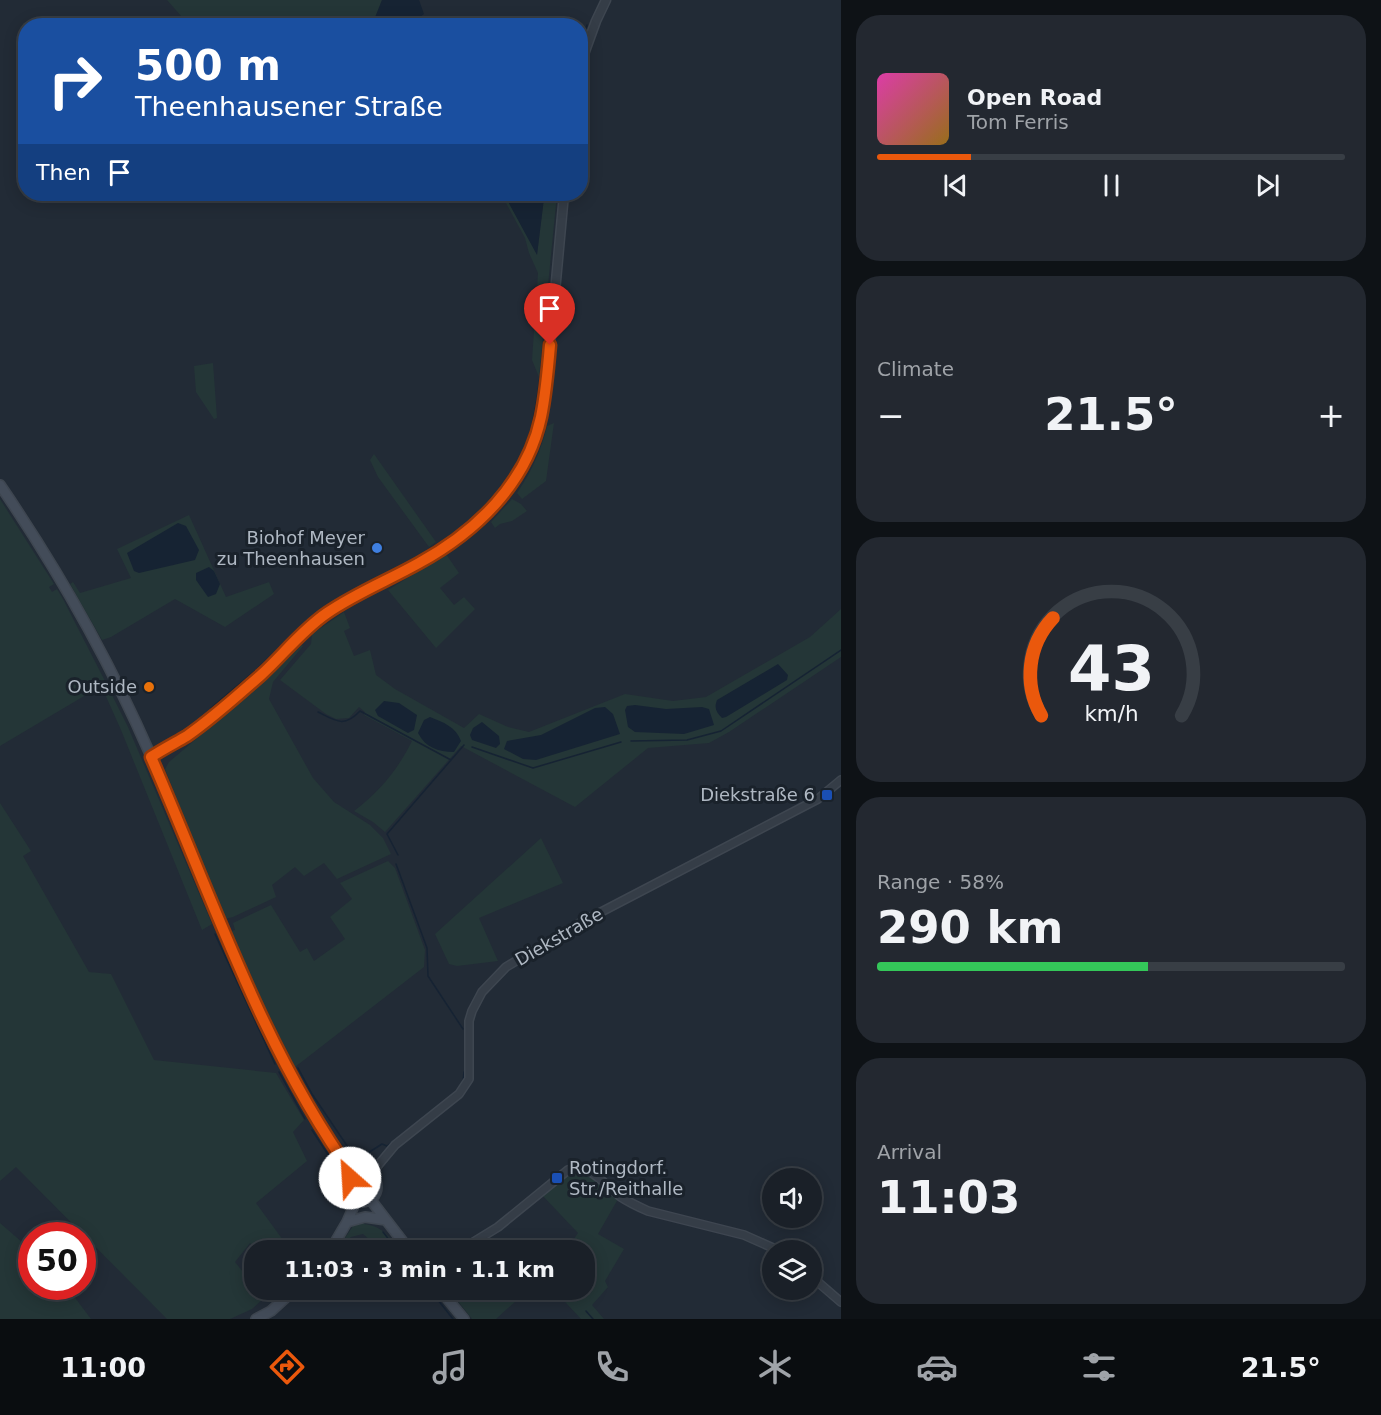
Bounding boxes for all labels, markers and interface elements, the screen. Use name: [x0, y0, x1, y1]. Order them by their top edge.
text: 500 m: [135, 41, 281, 90]
icon: right: [36, 42, 114, 120]
text: Open Road: [967, 85, 1102, 110]
text: Theenhausener Straße: [135, 91, 443, 122]
text: Tom Ferris: [967, 110, 1069, 134]
icon: arrive: [103, 156, 136, 189]
text: Then: [36, 160, 91, 185]
icon: previous: [939, 169, 972, 202]
icon: pause: [1095, 169, 1128, 202]
icon: next: [1251, 169, 1284, 202]
pin: [524, 283, 575, 345]
icon: arrive: [533, 292, 566, 325]
text: Climate: [877, 357, 954, 381]
text: 21.5°: [1044, 388, 1178, 441]
text: −: [877, 396, 905, 435]
text: +: [1317, 396, 1345, 435]
place label: Biohof Meyer zu Theenhausen: [217, 527, 366, 569]
marker: Biohof Meyer zu Theenhausen: [370, 541, 384, 555]
text: 43: [1068, 633, 1154, 706]
place label: Outside: [67, 676, 137, 697]
marker: Outside: [142, 680, 156, 694]
text: km/h: [1084, 702, 1138, 727]
place label: Diekstraße 6: [700, 784, 815, 805]
marker: Diekstraße 6: [820, 788, 834, 802]
text: Range · 58%: [877, 870, 1004, 894]
text: 290 km: [877, 901, 1063, 954]
street label: Diekstraße: [511, 903, 606, 970]
text: Arrival: [877, 1140, 942, 1164]
position arrow: [318, 1146, 382, 1210]
place label: Rotingdorf. Str./Reithalle: [569, 1157, 683, 1199]
map controls: [762, 1168, 822, 1300]
button: sound: [762, 1168, 822, 1228]
marker: Rotingdorf. Str./Reithalle: [550, 1171, 564, 1185]
text: 11:03: [877, 1171, 1020, 1224]
speed limit sign: 50: [18, 1222, 96, 1300]
button: layers: [762, 1240, 822, 1300]
text: 11:03 · 3 min · 1.1 km: [284, 1257, 555, 1282]
icon: directions: [266, 1346, 308, 1388]
icon: music: [429, 1346, 471, 1388]
icon: phone: [591, 1346, 633, 1388]
icon: climate: [754, 1346, 796, 1388]
icon: car: [916, 1346, 958, 1388]
icon: filters: [1078, 1346, 1120, 1388]
text: 11:00: [60, 1352, 146, 1383]
text: 21.5°: [1241, 1352, 1321, 1383]

